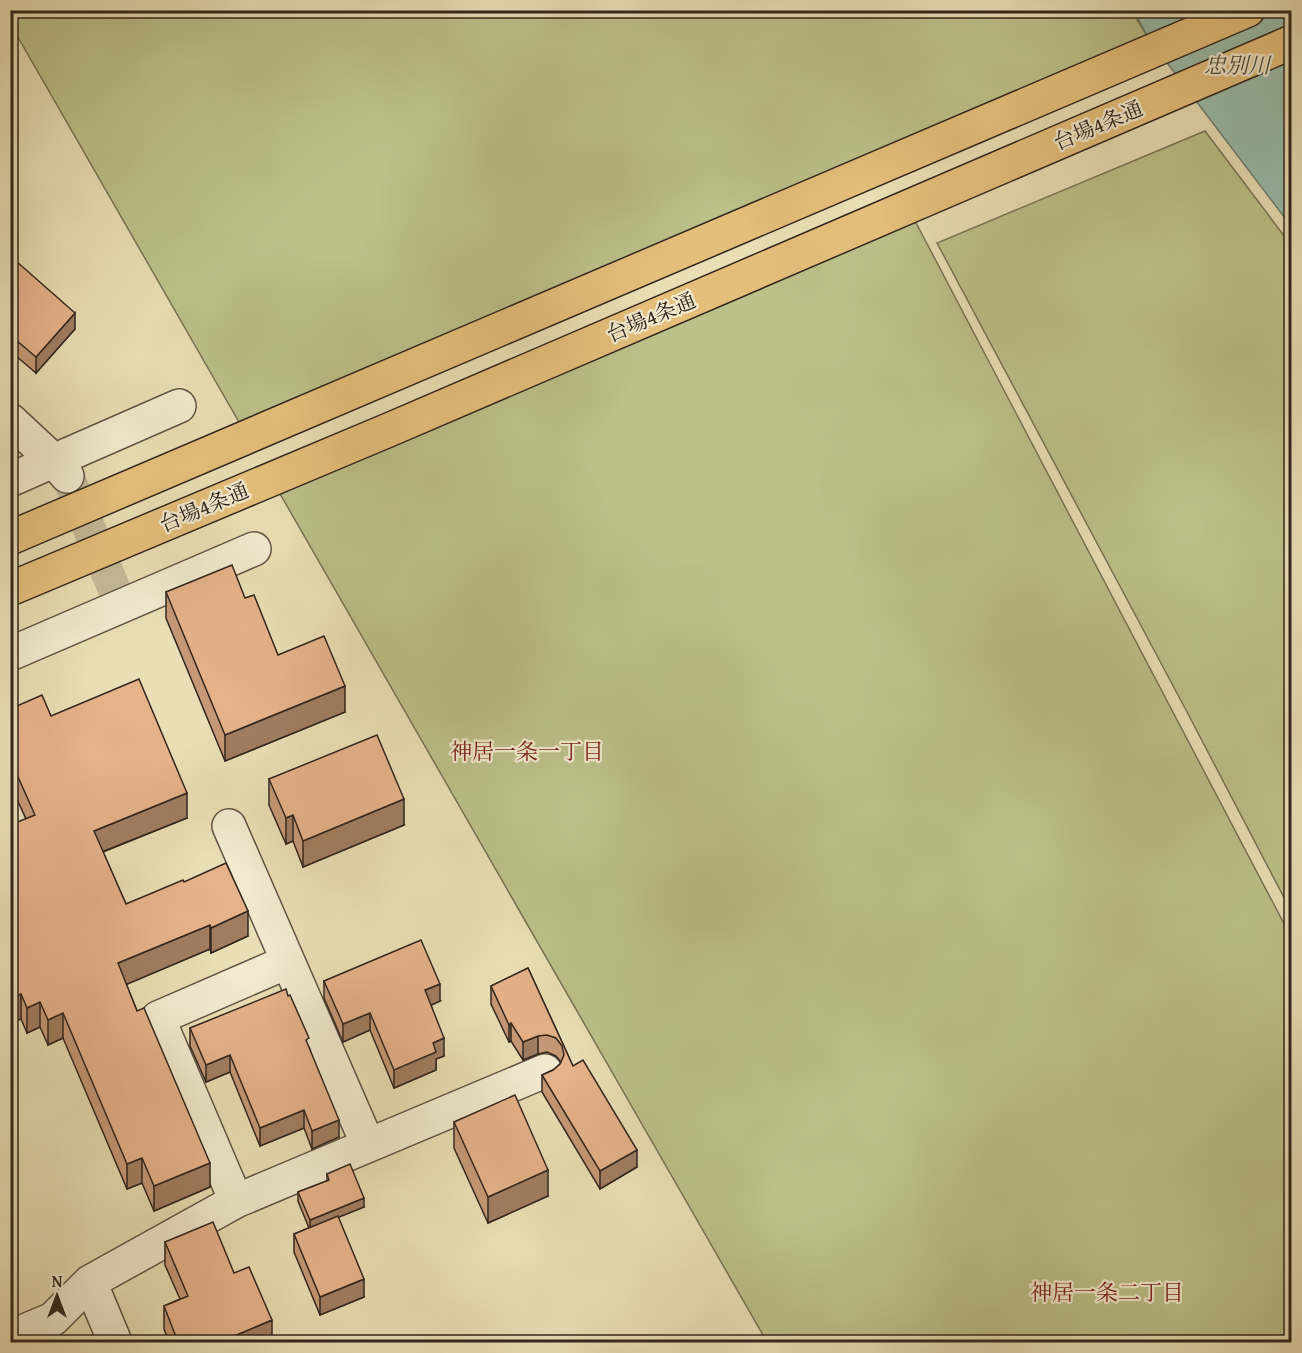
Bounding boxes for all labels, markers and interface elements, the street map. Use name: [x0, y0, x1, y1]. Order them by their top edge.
water label: 忠別川: [1204, 49, 1272, 81]
street label: 台場4条通: [1049, 92, 1147, 158]
street label: 台場4条通: [602, 284, 700, 350]
street label: 台場4条通: [155, 474, 253, 540]
district label: 神居一条一丁目: [450, 735, 604, 767]
north arrow: [27, 1266, 87, 1326]
text: N: [52, 1269, 63, 1293]
district label: 神居一条二丁目: [1030, 1276, 1184, 1308]

